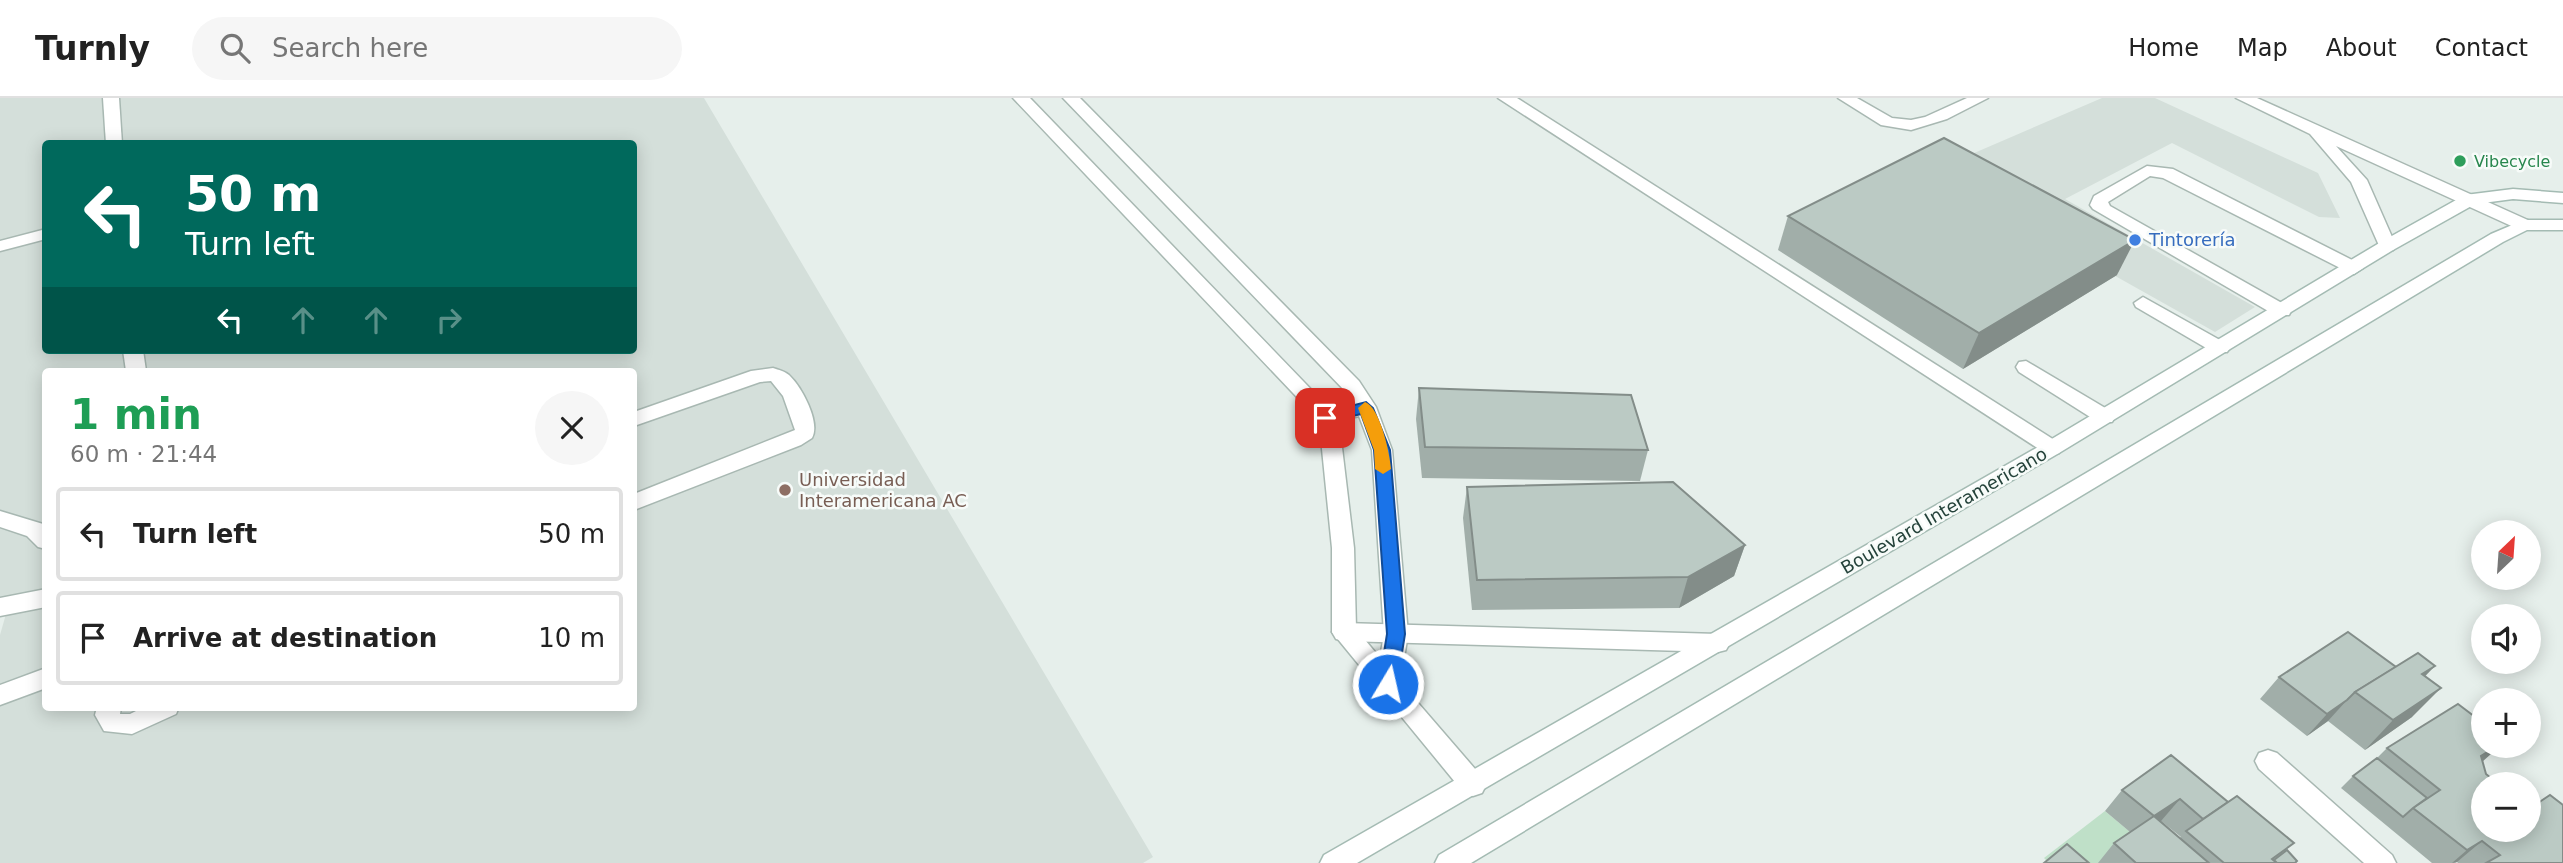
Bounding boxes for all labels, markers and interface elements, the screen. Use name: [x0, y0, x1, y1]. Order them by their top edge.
search box: [192, 17, 682, 80]
text: Turnly: [35, 29, 150, 68]
icon: search: [216, 29, 254, 67]
text: Search here: [272, 33, 428, 63]
text: Home: [2128, 34, 2199, 62]
text: Map: [2237, 34, 2288, 62]
text: About: [2326, 34, 2397, 62]
text: Contact: [2435, 34, 2528, 62]
place label: Vibecycle: [2474, 152, 2550, 171]
marker: Vibecycle: [2452, 153, 2468, 169]
text: 50 m: [185, 166, 321, 223]
icon: left: [70, 168, 161, 259]
text: Turn left: [185, 225, 315, 263]
place label: Tintorería: [2148, 229, 2235, 250]
marker: Tintorería: [2127, 232, 2143, 248]
icon: left: [211, 301, 249, 339]
icon: ahead: [284, 301, 322, 339]
icon: ahead: [357, 301, 395, 339]
icon: right: [430, 301, 468, 339]
pin: [1295, 388, 1355, 448]
text: 1 min: [70, 390, 202, 439]
button: close: [535, 391, 609, 465]
icon: arrive: [1306, 399, 1344, 437]
text: 60 m · 21:44: [70, 441, 217, 467]
street label: Boulevard Interamericano: [1837, 443, 2051, 578]
place label: Universidad Interamericana AC: [799, 469, 967, 511]
marker: Universidad Interamericana AC: [777, 482, 793, 498]
icon: left: [74, 515, 112, 553]
text: Turn left: [133, 519, 257, 549]
text: 50 m: [538, 519, 605, 549]
north arrow: [2471, 520, 2541, 590]
map controls: [2471, 520, 2541, 842]
button: sound: [2471, 604, 2541, 674]
icon: arrive: [74, 619, 112, 657]
text: Arrive at destination: [133, 623, 437, 653]
text: 10 m: [538, 623, 605, 653]
position arrow: [1351, 647, 1425, 721]
button: +: [2471, 688, 2541, 758]
button: −: [2471, 772, 2541, 842]

